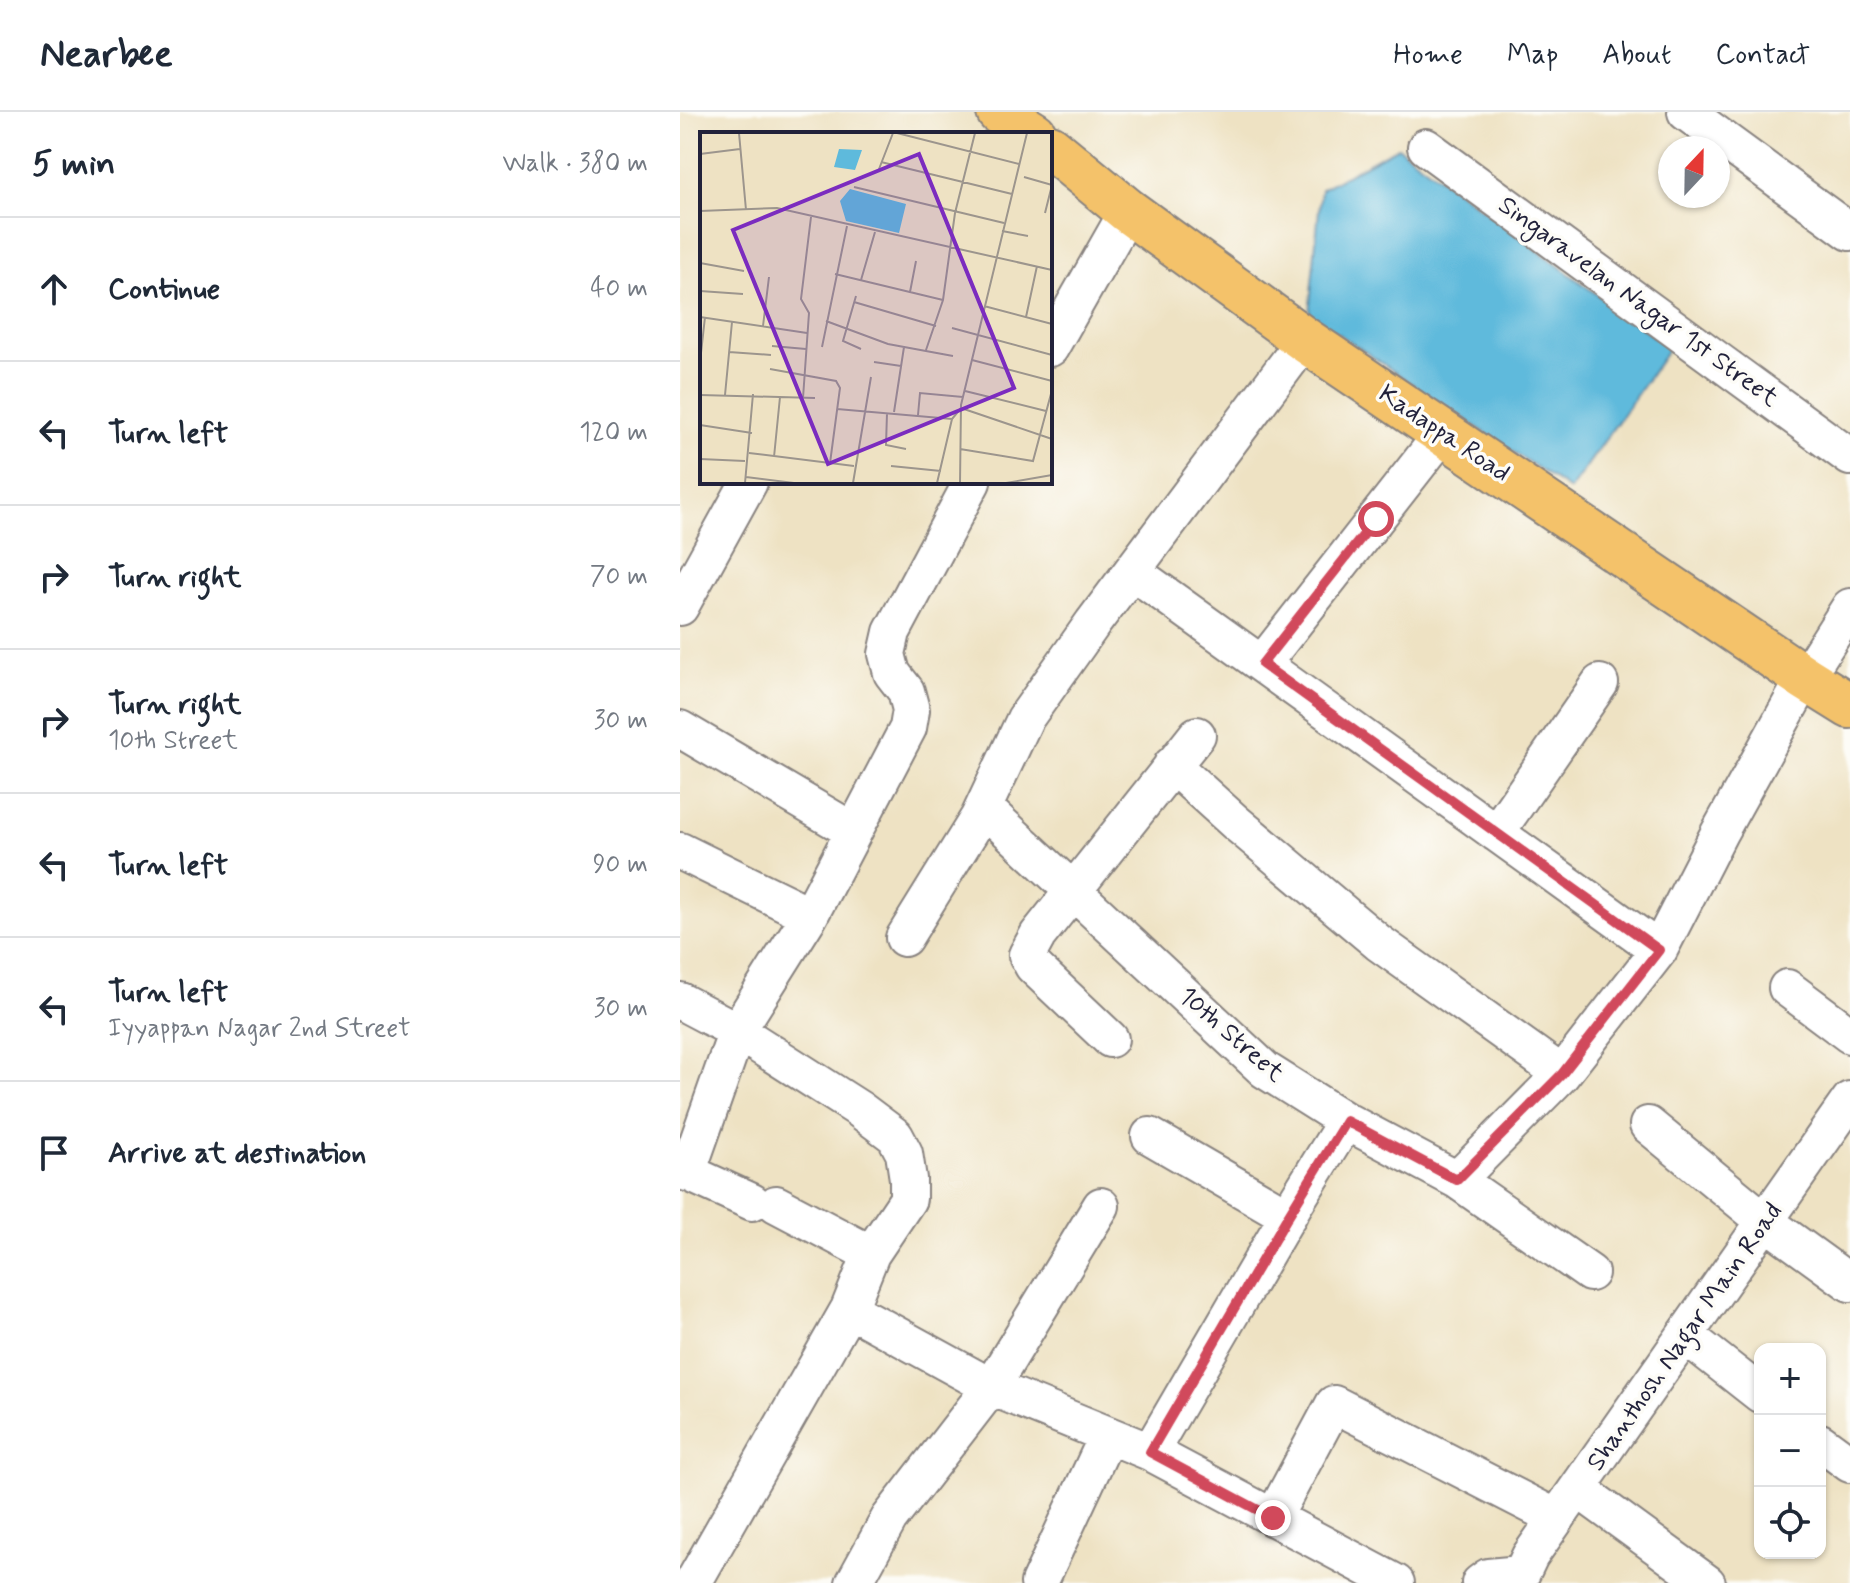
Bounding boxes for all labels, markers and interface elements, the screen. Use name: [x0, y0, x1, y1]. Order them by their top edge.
text: Nearbee: [40, 31, 173, 80]
text: Home: [1393, 37, 1463, 74]
text: Map: [1507, 37, 1558, 74]
text: About: [1602, 37, 1671, 74]
text: Contact: [1715, 37, 1810, 74]
inset map: [700, 132, 1052, 484]
north arrow: [1658, 136, 1730, 208]
text: 5 min: [32, 142, 115, 187]
text: Walk · 380 m: [502, 147, 648, 181]
street label: Singaravelan Nagar 1st Street: [1490, 189, 1785, 417]
icon: ahead: [32, 267, 76, 311]
text: Continue: [108, 270, 220, 309]
text: 40 m: [590, 272, 648, 306]
street label: Kadappa Road: [1372, 377, 1516, 491]
icon: left: [32, 411, 76, 455]
text: Turn left: [108, 414, 228, 453]
text: 120 m: [579, 416, 648, 450]
route start: [1358, 501, 1394, 537]
icon: right: [32, 555, 76, 599]
text: Turn right: [108, 558, 241, 597]
text: 70 m: [590, 560, 648, 594]
text: Turn right: [108, 685, 241, 724]
icon: right: [32, 699, 76, 743]
text: 30 m: [594, 704, 648, 738]
text: 10th Street: [108, 724, 238, 758]
icon: left: [32, 843, 76, 887]
text: Turn left: [108, 846, 228, 885]
text: 90 m: [593, 848, 648, 882]
text: Turn left: [108, 973, 228, 1012]
street label: 10th Street: [1171, 980, 1291, 1090]
icon: left: [32, 987, 76, 1031]
text: 30 m: [594, 992, 648, 1026]
text: Iyyappan Nagar 2nd Street: [108, 1012, 410, 1046]
icon: arrive: [32, 1131, 76, 1175]
text: Arrive at destination: [108, 1134, 366, 1173]
street label: Shanthosh Nagar Main Road: [1579, 1196, 1793, 1480]
map controls: [1754, 1343, 1826, 1559]
button: +: [1754, 1343, 1826, 1415]
button: −: [1754, 1415, 1826, 1487]
button: locate: [1754, 1487, 1826, 1559]
route end: [1255, 1500, 1291, 1536]

